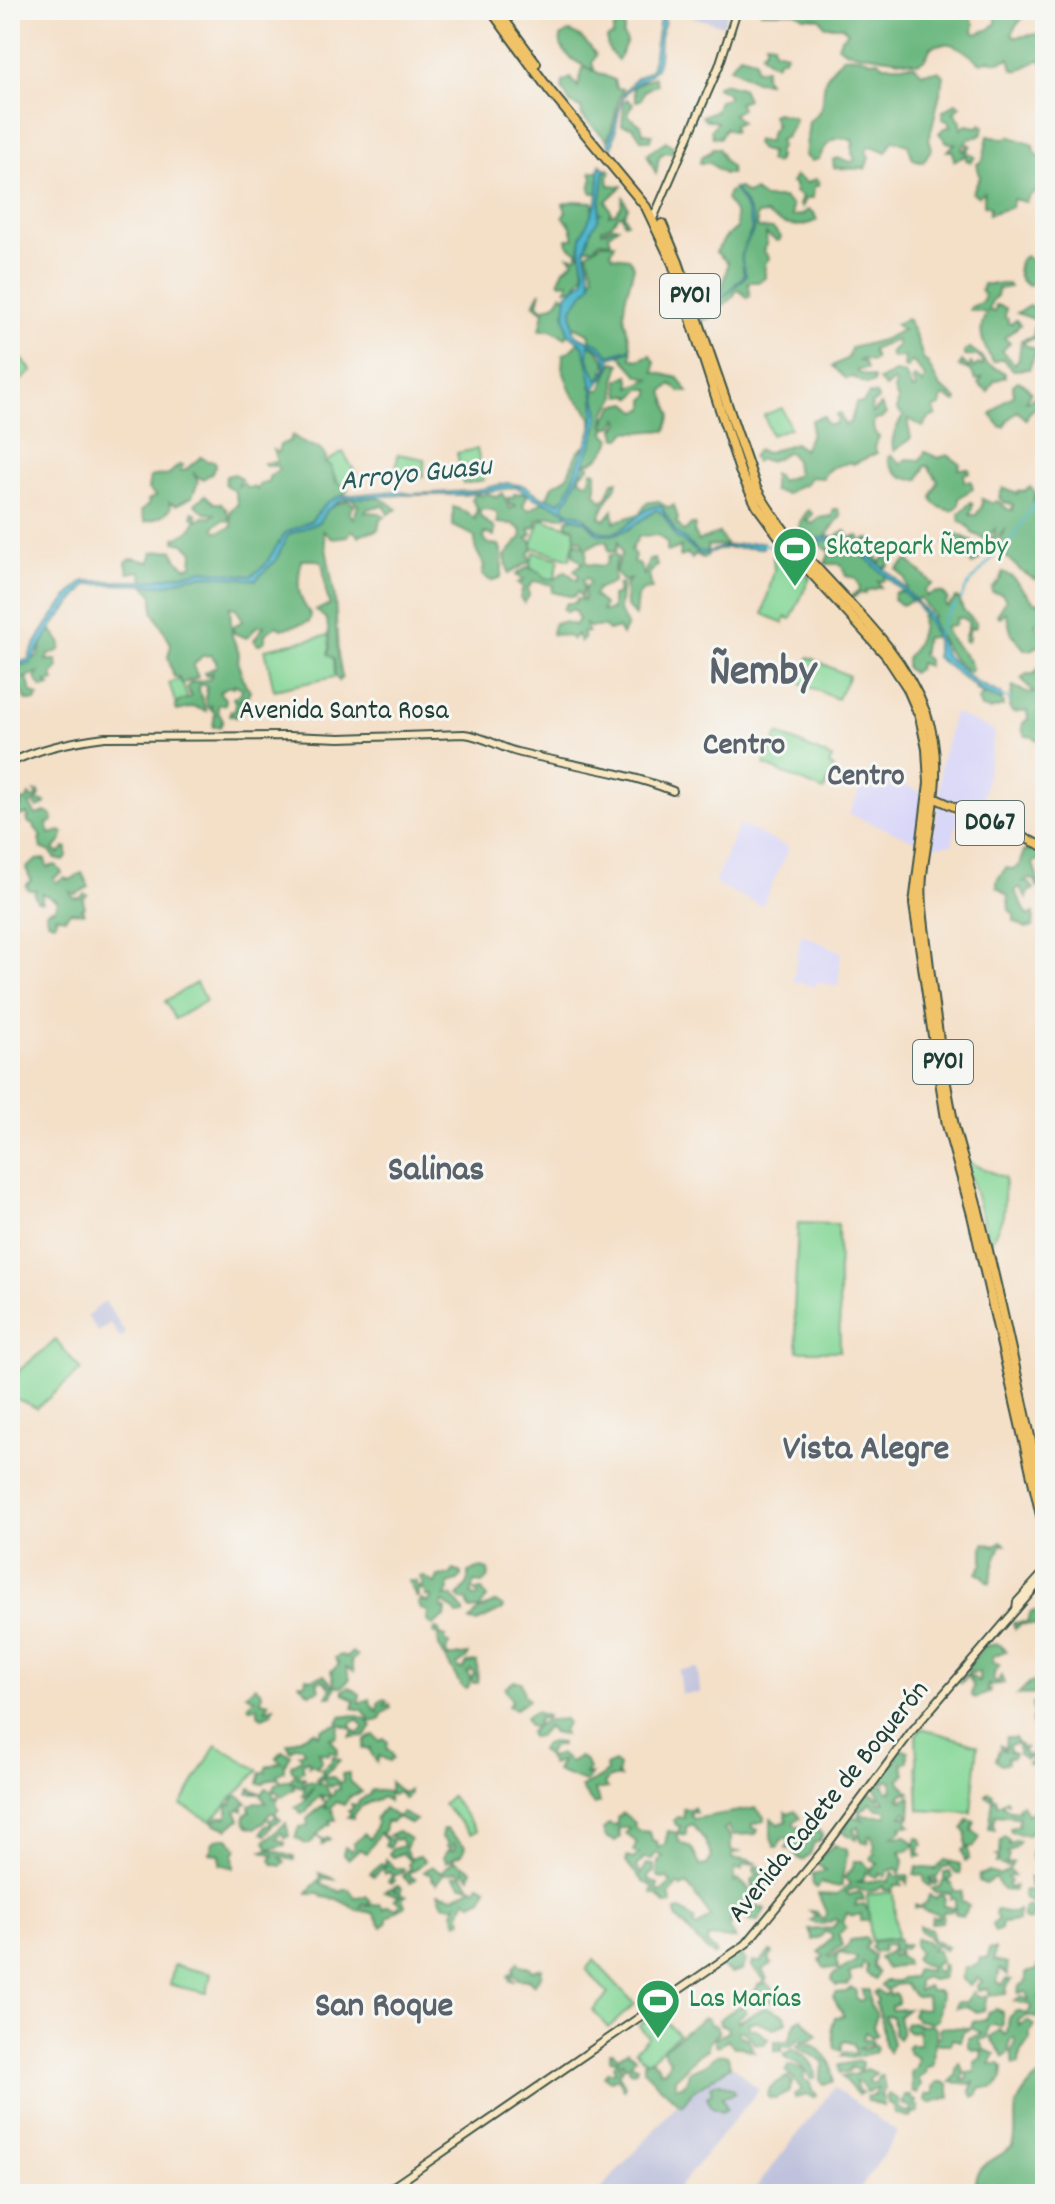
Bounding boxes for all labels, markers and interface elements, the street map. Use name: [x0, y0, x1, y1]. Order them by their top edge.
road number: PY01: [660, 274, 720, 318]
water label: Arroyo Guasu: [338, 446, 496, 505]
sports icon: Skatepark Ñemby: [771, 525, 819, 588]
place label: Skatepark Ñemby: [826, 529, 1009, 569]
district label: Ñemby: [710, 643, 819, 706]
street label: Avenida Santa Rosa: [239, 693, 450, 733]
district label: Centro: [703, 724, 785, 770]
district label: Centro: [827, 757, 905, 800]
road number: D067: [956, 801, 1024, 845]
road number: PY01: [913, 1040, 973, 1084]
district label: Salinas: [388, 1146, 484, 1198]
district label: Vista Alegre: [783, 1425, 949, 1477]
street label: Avenida Cadete de Boquerón: [720, 1673, 940, 1933]
sports icon: Las Marías: [634, 1977, 682, 2040]
place label: Las Marías: [689, 1981, 802, 2021]
district label: San Roque: [315, 1982, 453, 2034]

